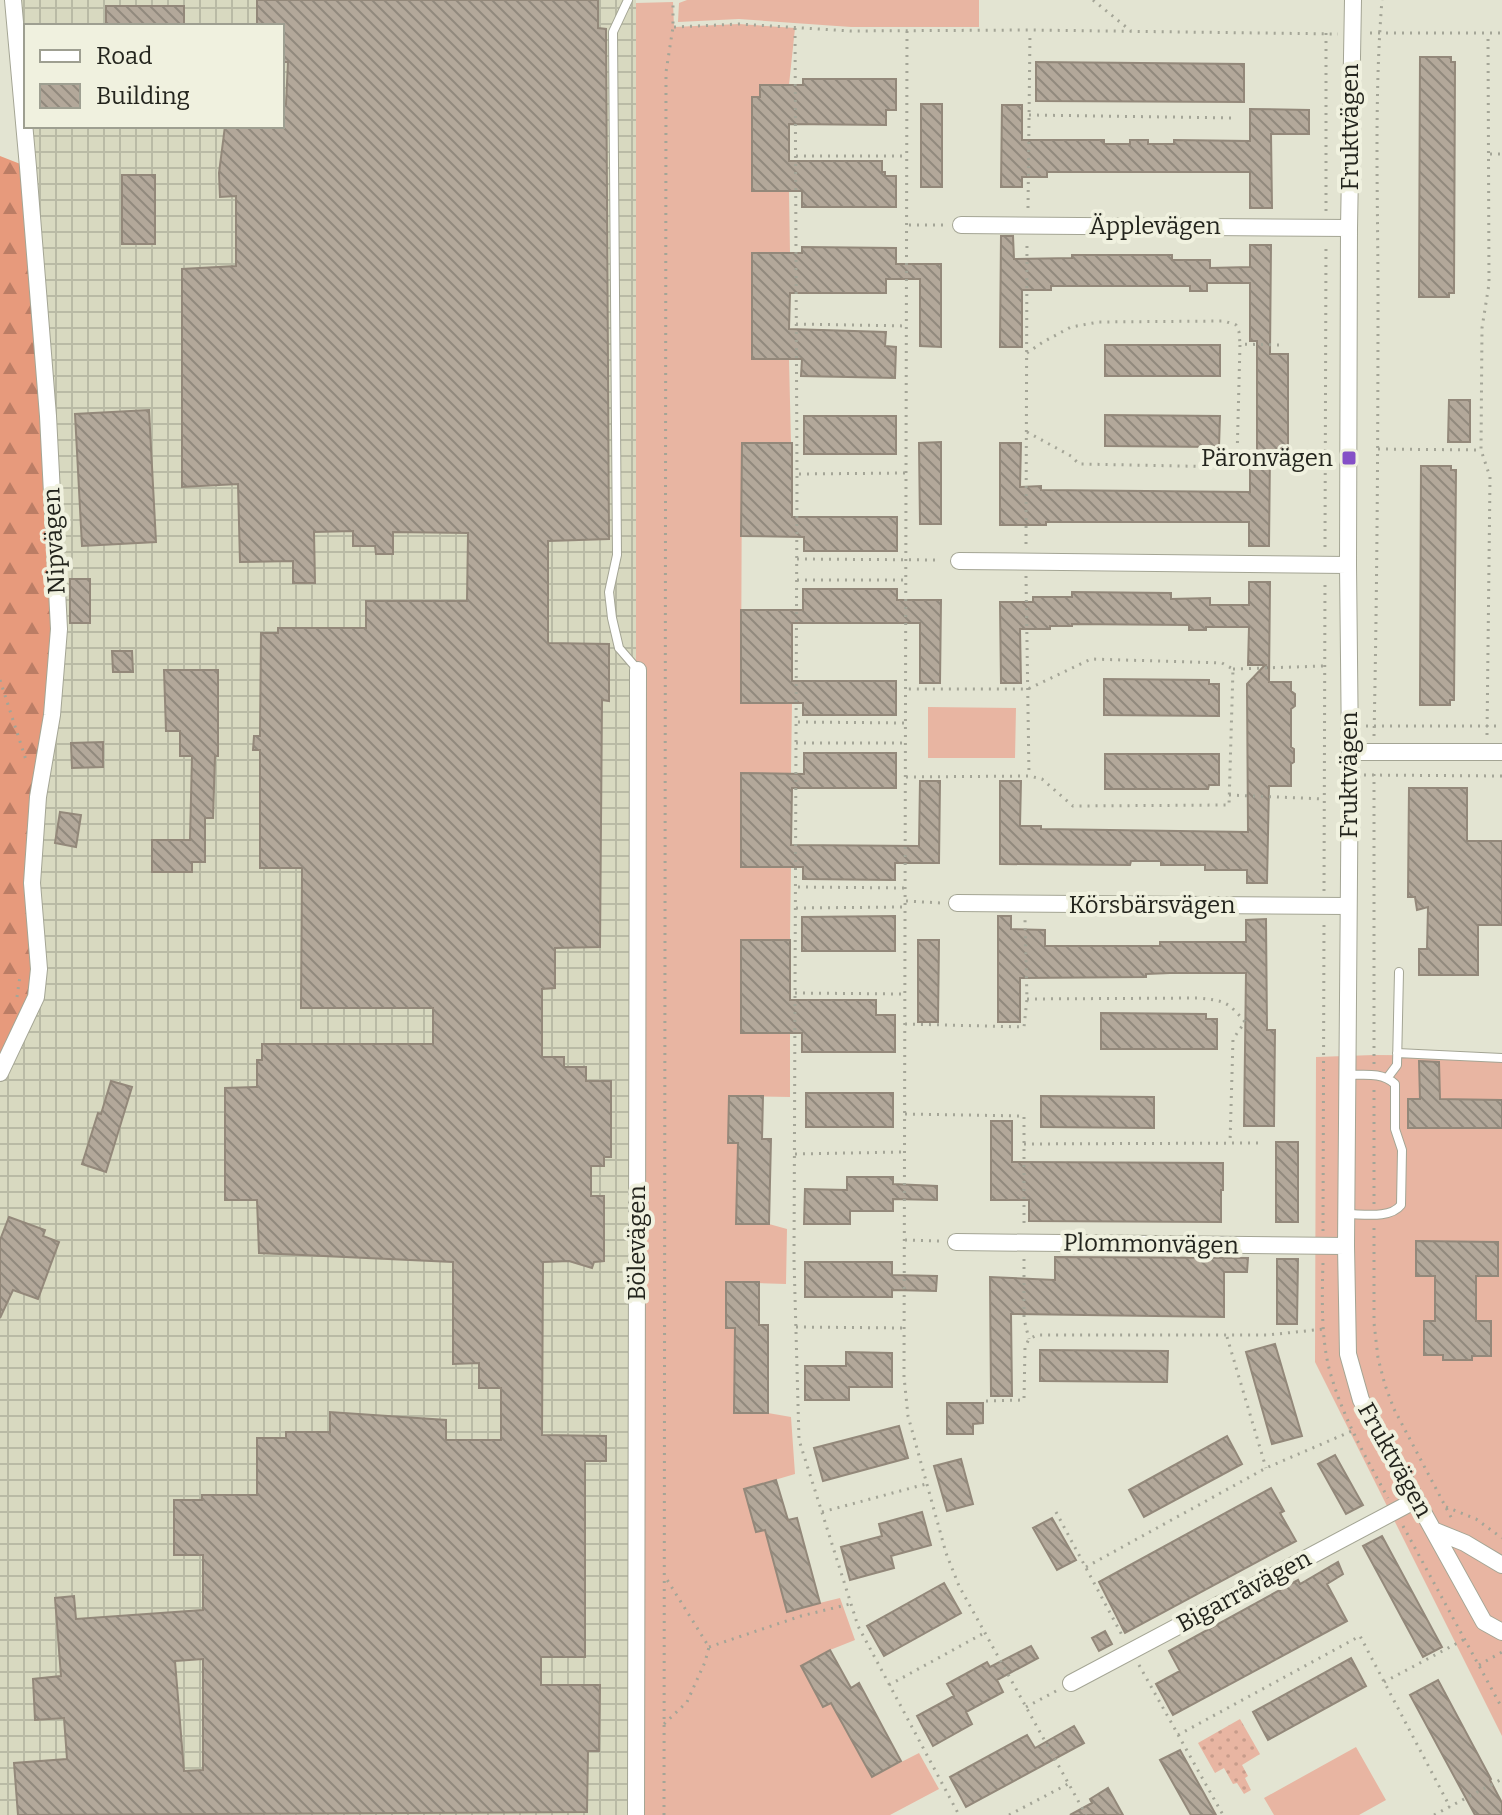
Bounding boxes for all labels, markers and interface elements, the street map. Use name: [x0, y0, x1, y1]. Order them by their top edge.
legend: [24, 24, 284, 128]
text: Road: [96, 42, 152, 70]
street label: Fruktvägen: [1336, 64, 1364, 190]
text: Building: [96, 82, 190, 110]
street label: Äpplevägen: [1089, 212, 1221, 240]
place label: Päronvägen: [1201, 444, 1333, 472]
marker: Päronvägen: [1340, 449, 1358, 467]
street label: Nipvägen: [37, 487, 71, 595]
street label: Fruktvägen: [1335, 712, 1363, 838]
street label: Körsbärsvägen: [1069, 891, 1235, 919]
street label: Bölevägen: [623, 1185, 651, 1301]
street label: Plommonvägen: [1063, 1228, 1239, 1260]
street label: Fruktvägen: [1352, 1398, 1438, 1522]
street label: Bigarråvägen: [1172, 1544, 1316, 1638]

